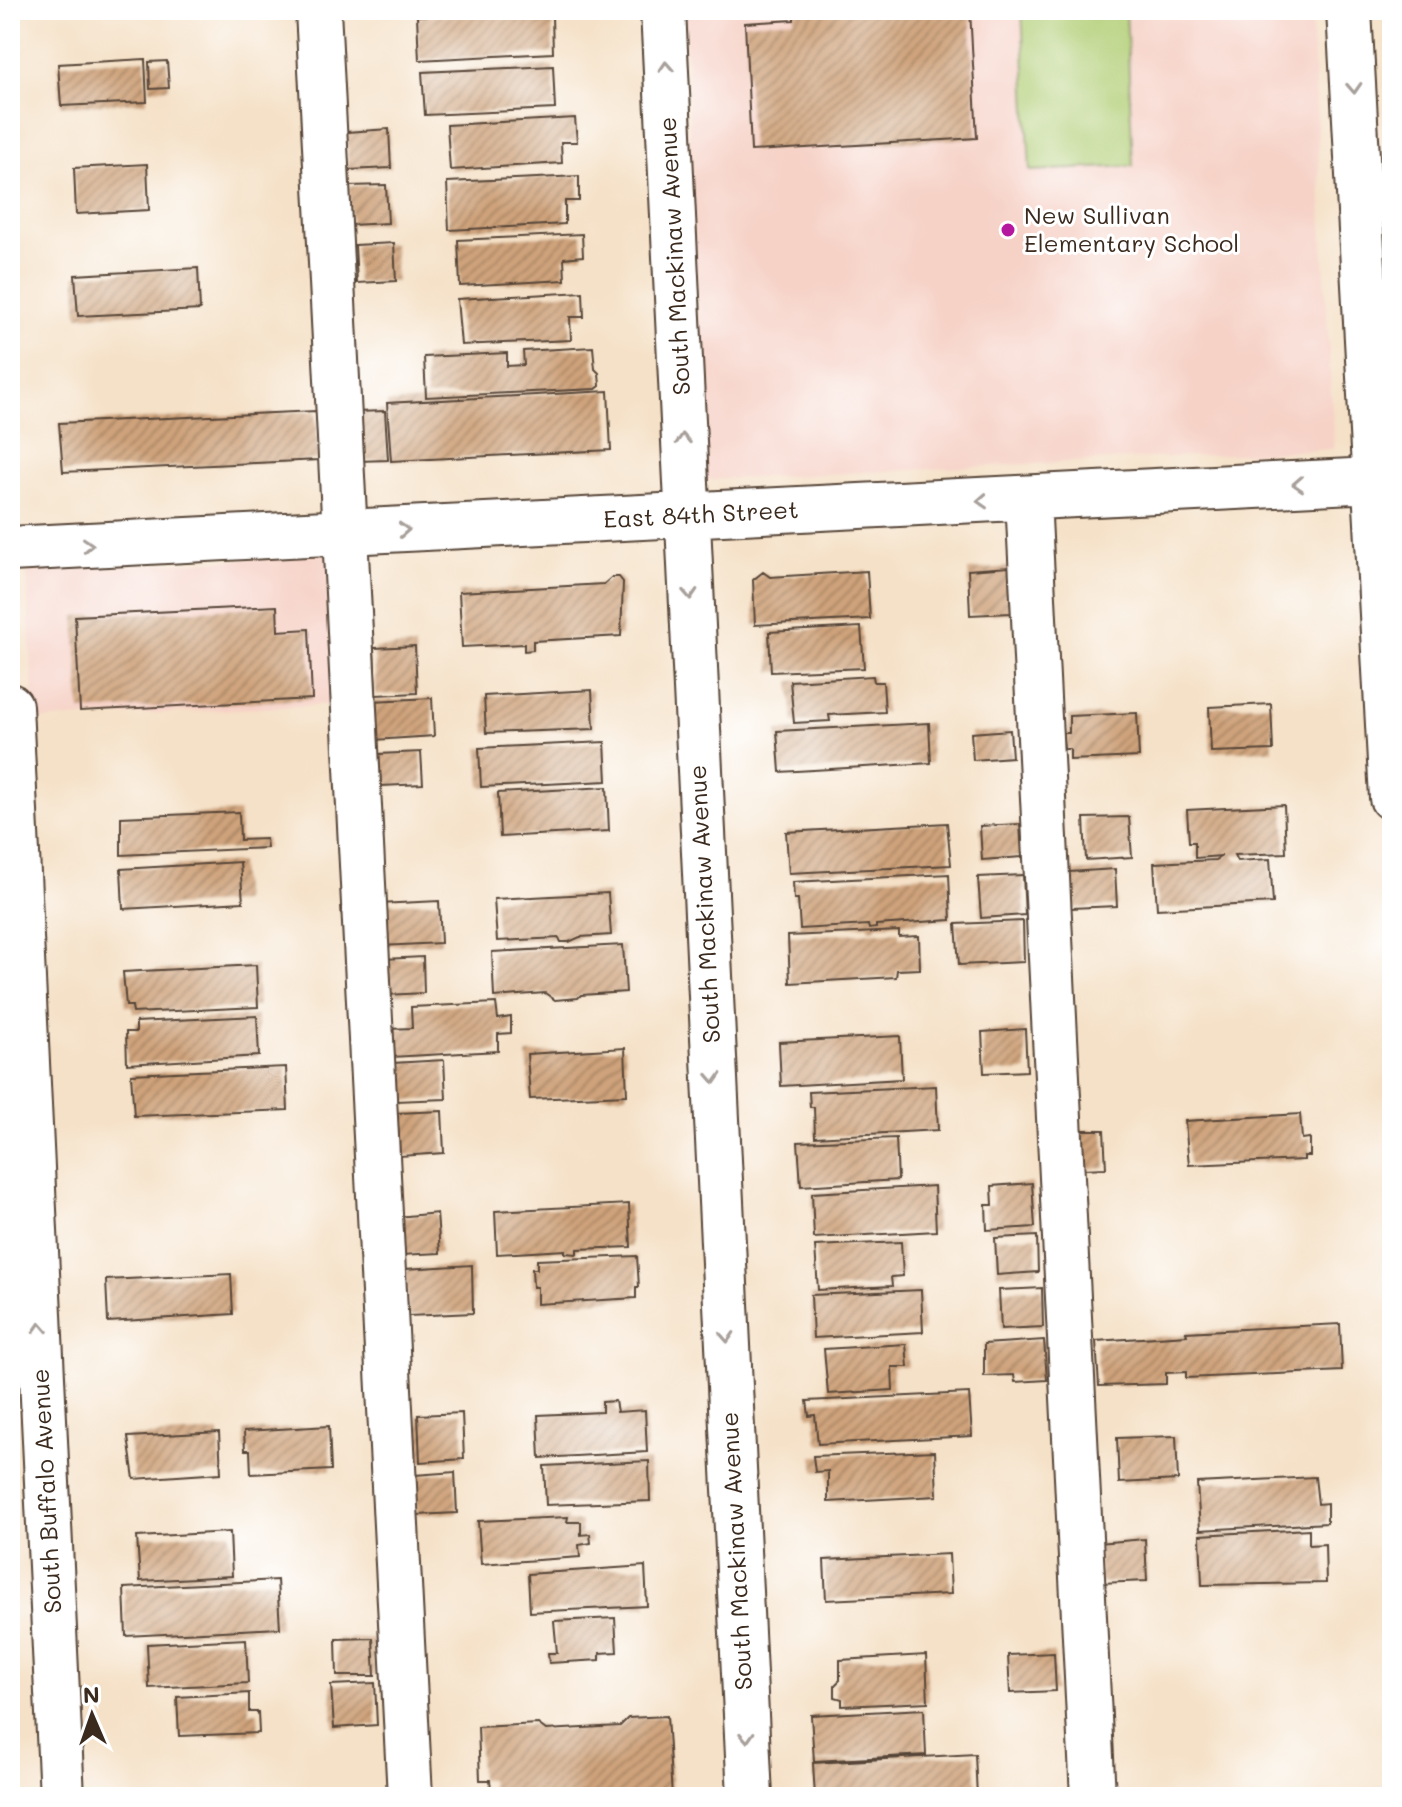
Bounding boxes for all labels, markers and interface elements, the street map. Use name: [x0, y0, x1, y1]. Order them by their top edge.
one-way arrow: [658, 60, 675, 73]
one-way arrow: [1345, 82, 1362, 95]
street label: South Mackinaw Avenue: [651, 116, 696, 396]
place label: New Sullivan Elementary School: [1024, 199, 1239, 258]
marker: New Sullivan Elementary School: [999, 221, 1017, 239]
one-way arrow: [674, 432, 691, 444]
one-way arrow: [1291, 475, 1304, 492]
one-way arrow: [975, 492, 988, 509]
street label: East 84th Street: [603, 493, 799, 534]
one-way arrow: [398, 522, 411, 539]
one-way arrow: [82, 537, 95, 554]
one-way arrow: [681, 588, 698, 601]
street label: South Mackinaw Avenue: [681, 764, 726, 1044]
one-way arrow: [705, 1072, 722, 1085]
one-way arrow: [31, 1321, 48, 1334]
one-way arrow: [718, 1331, 735, 1344]
street label: South Buffalo Avenue: [24, 1368, 67, 1614]
street label: South Mackinaw Avenue: [713, 1411, 758, 1691]
north arrow: [52, 1675, 132, 1755]
text: N: [82, 1680, 100, 1709]
one-way arrow: [738, 1731, 755, 1744]

